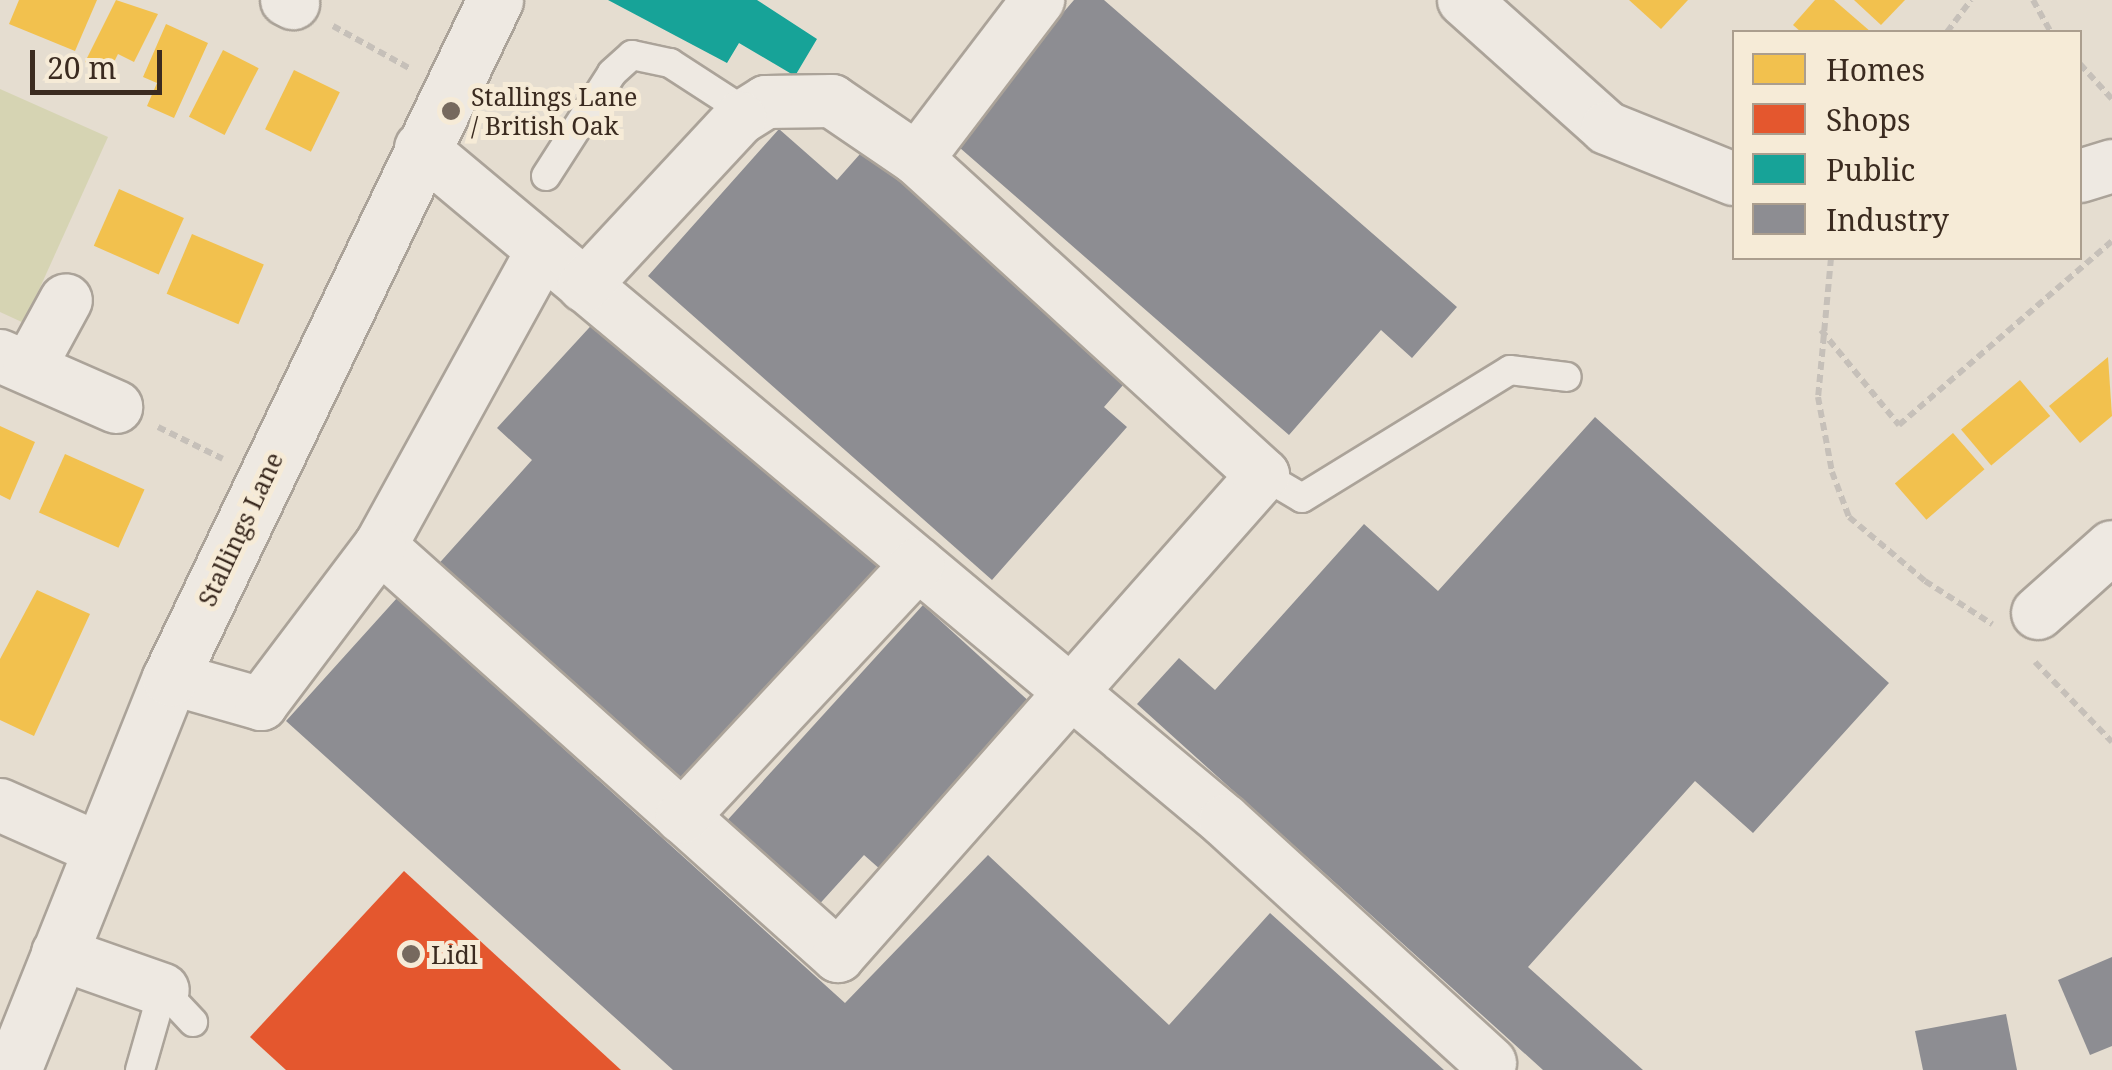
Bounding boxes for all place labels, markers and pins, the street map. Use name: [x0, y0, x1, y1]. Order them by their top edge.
place label: Stallings Lane / British Oak: [471, 82, 637, 141]
marker: Stallings Lane / British Oak: [440, 100, 462, 122]
place label: Lidl: [431, 939, 478, 969]
marker: Lidl: [400, 943, 422, 965]

